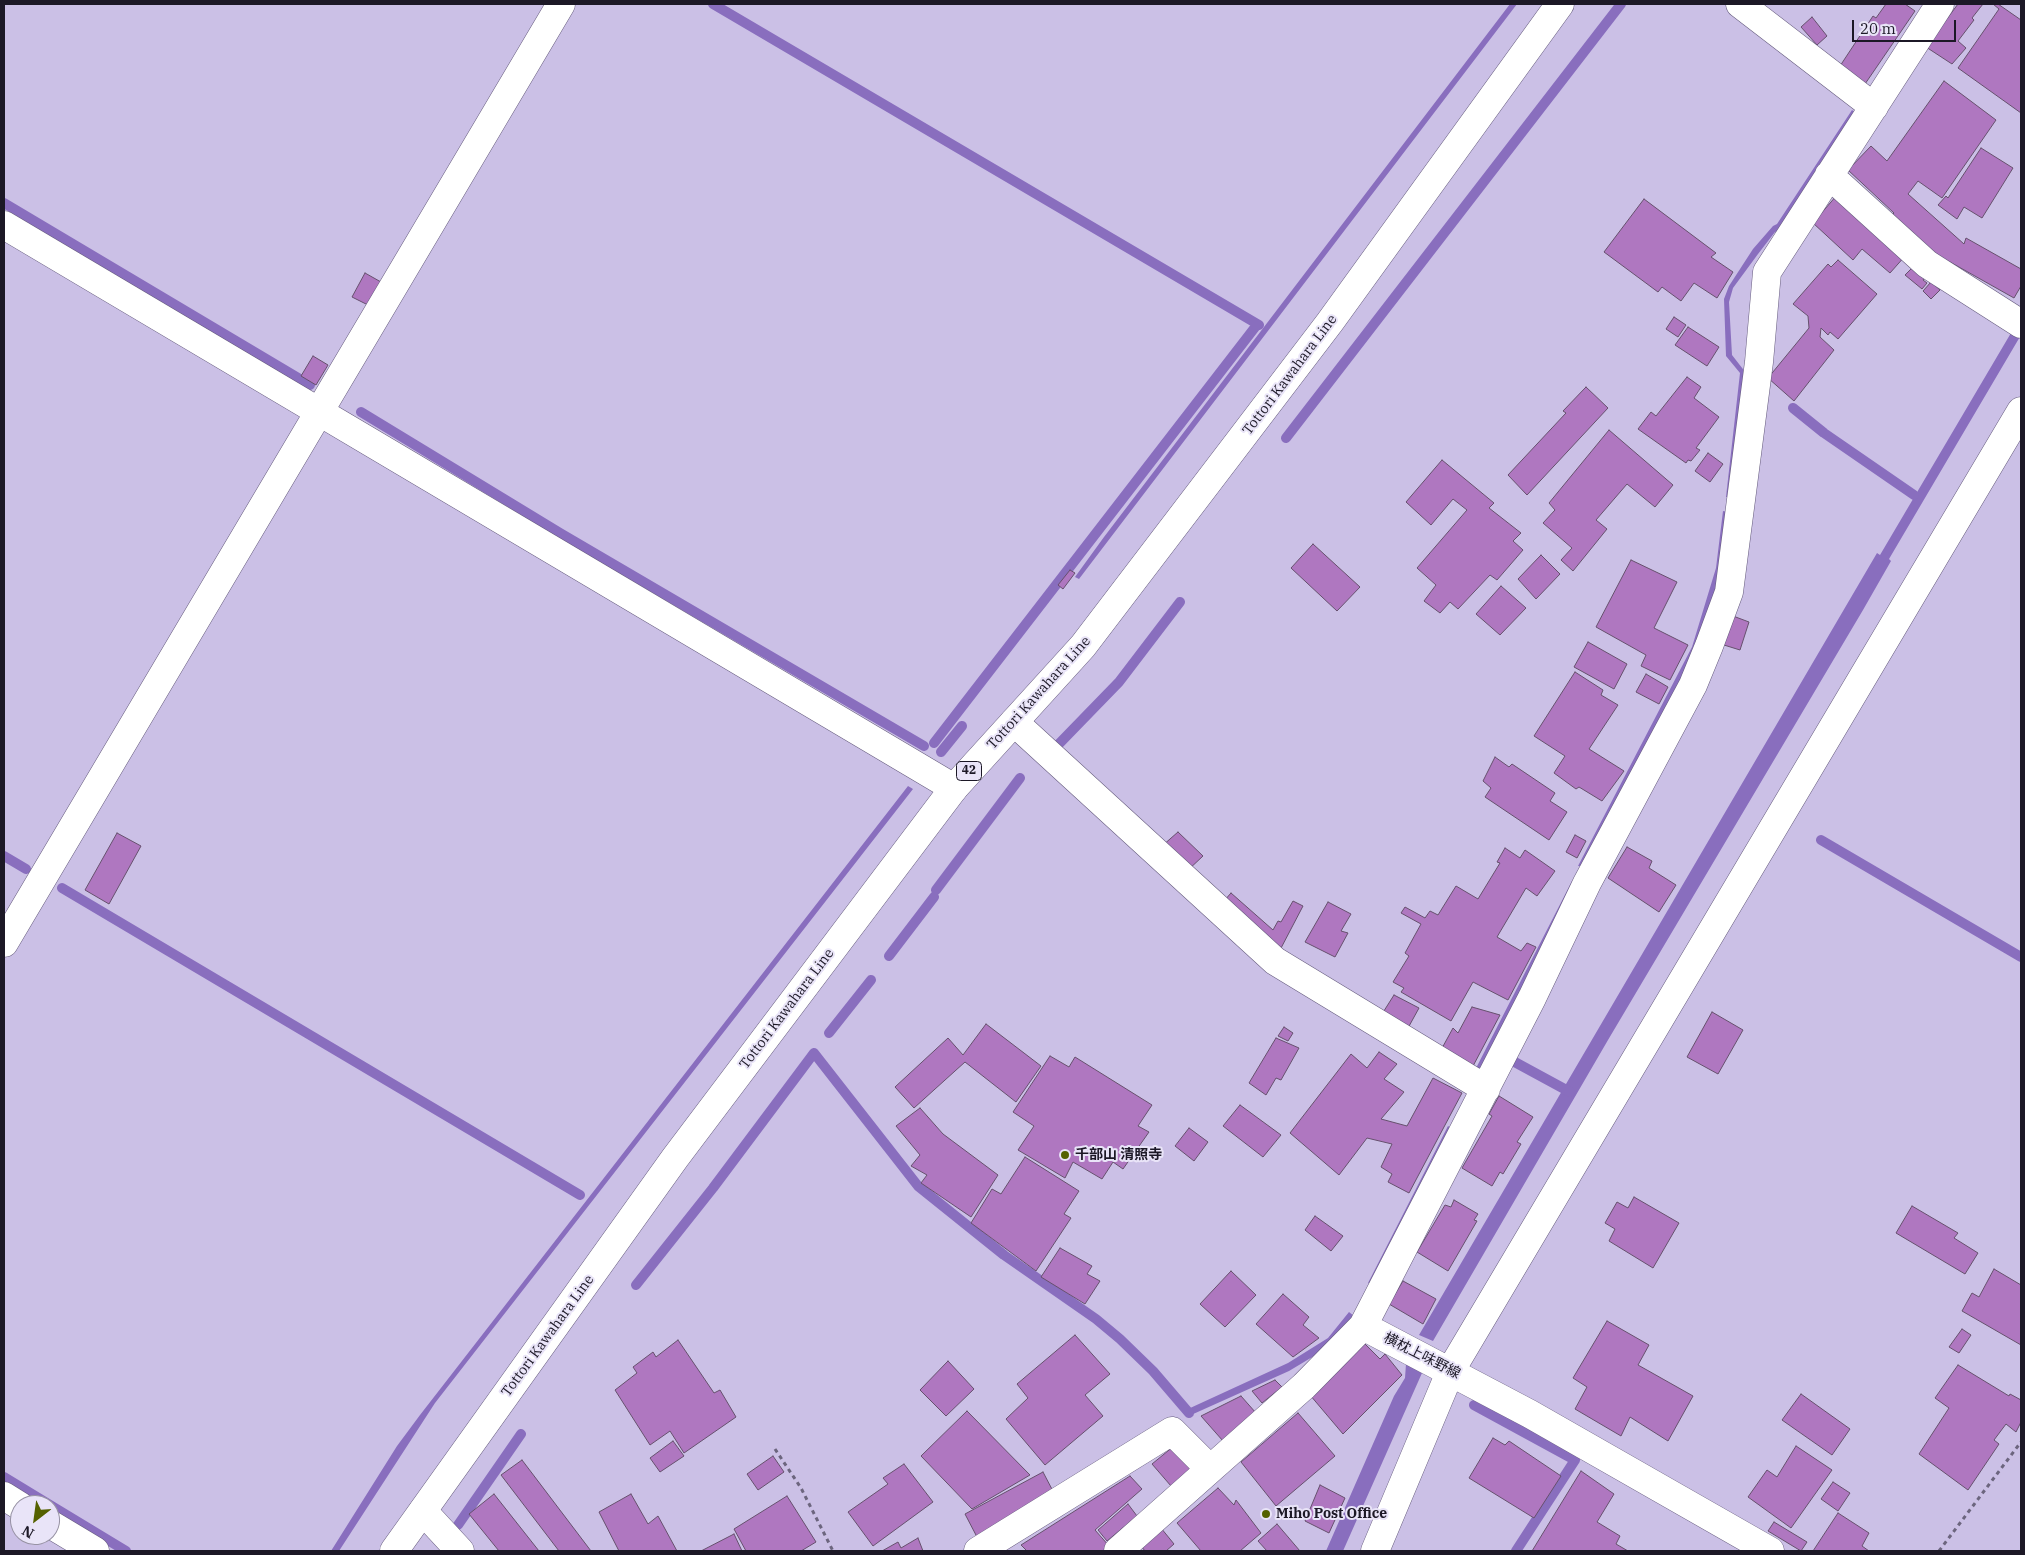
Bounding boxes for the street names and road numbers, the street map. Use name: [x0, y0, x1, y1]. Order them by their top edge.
street label: Tottori Kawahara Line: [1239, 312, 1341, 438]
street label: Tottori Kawahara Line: [984, 633, 1094, 753]
road number: 42: [956, 761, 982, 780]
street label: Tottori Kawahara Line: [736, 946, 838, 1072]
street label: Tottori Kawahara Line: [498, 1272, 598, 1400]
street label: 横枕上味野線: [1381, 1329, 1463, 1383]

